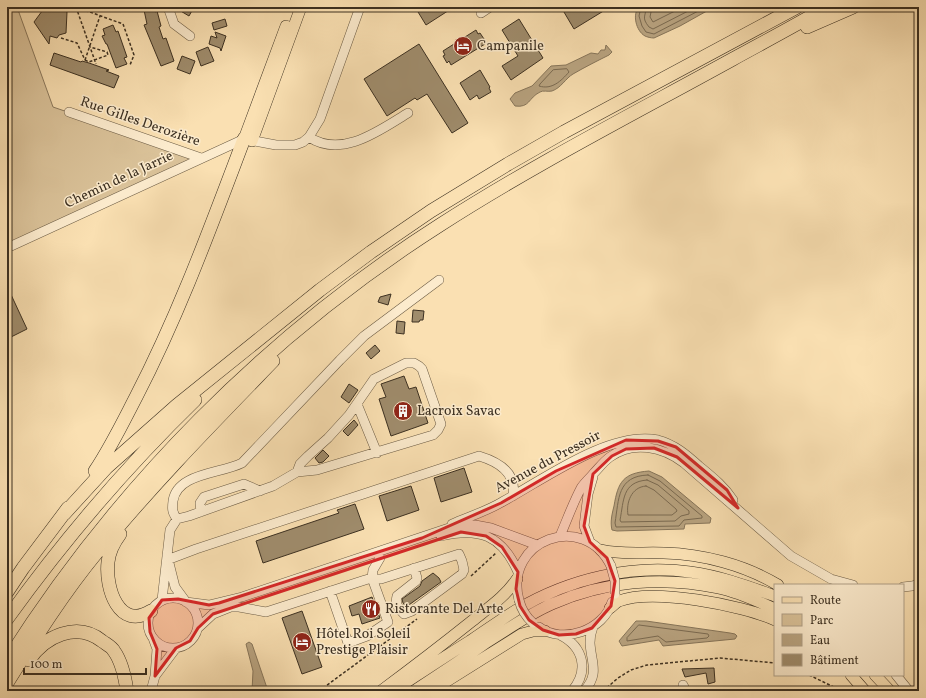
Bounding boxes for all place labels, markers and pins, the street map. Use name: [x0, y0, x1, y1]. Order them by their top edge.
hotel icon: Campanile: [452, 35, 474, 57]
place label: Campanile: [477, 37, 544, 56]
building icon: Lacroix Savac: [392, 400, 414, 422]
place label: Lacroix Savac: [417, 402, 501, 421]
restaurant icon: Ristorante Del Arte: [360, 598, 382, 620]
place label: Ristorante Del Arte: [385, 600, 504, 619]
place label: Hôtel Roi Soleil Prestige Plaisir: [316, 625, 410, 660]
hotel icon: Hôtel Roi Soleil Prestige Plaisir: [291, 631, 313, 653]

